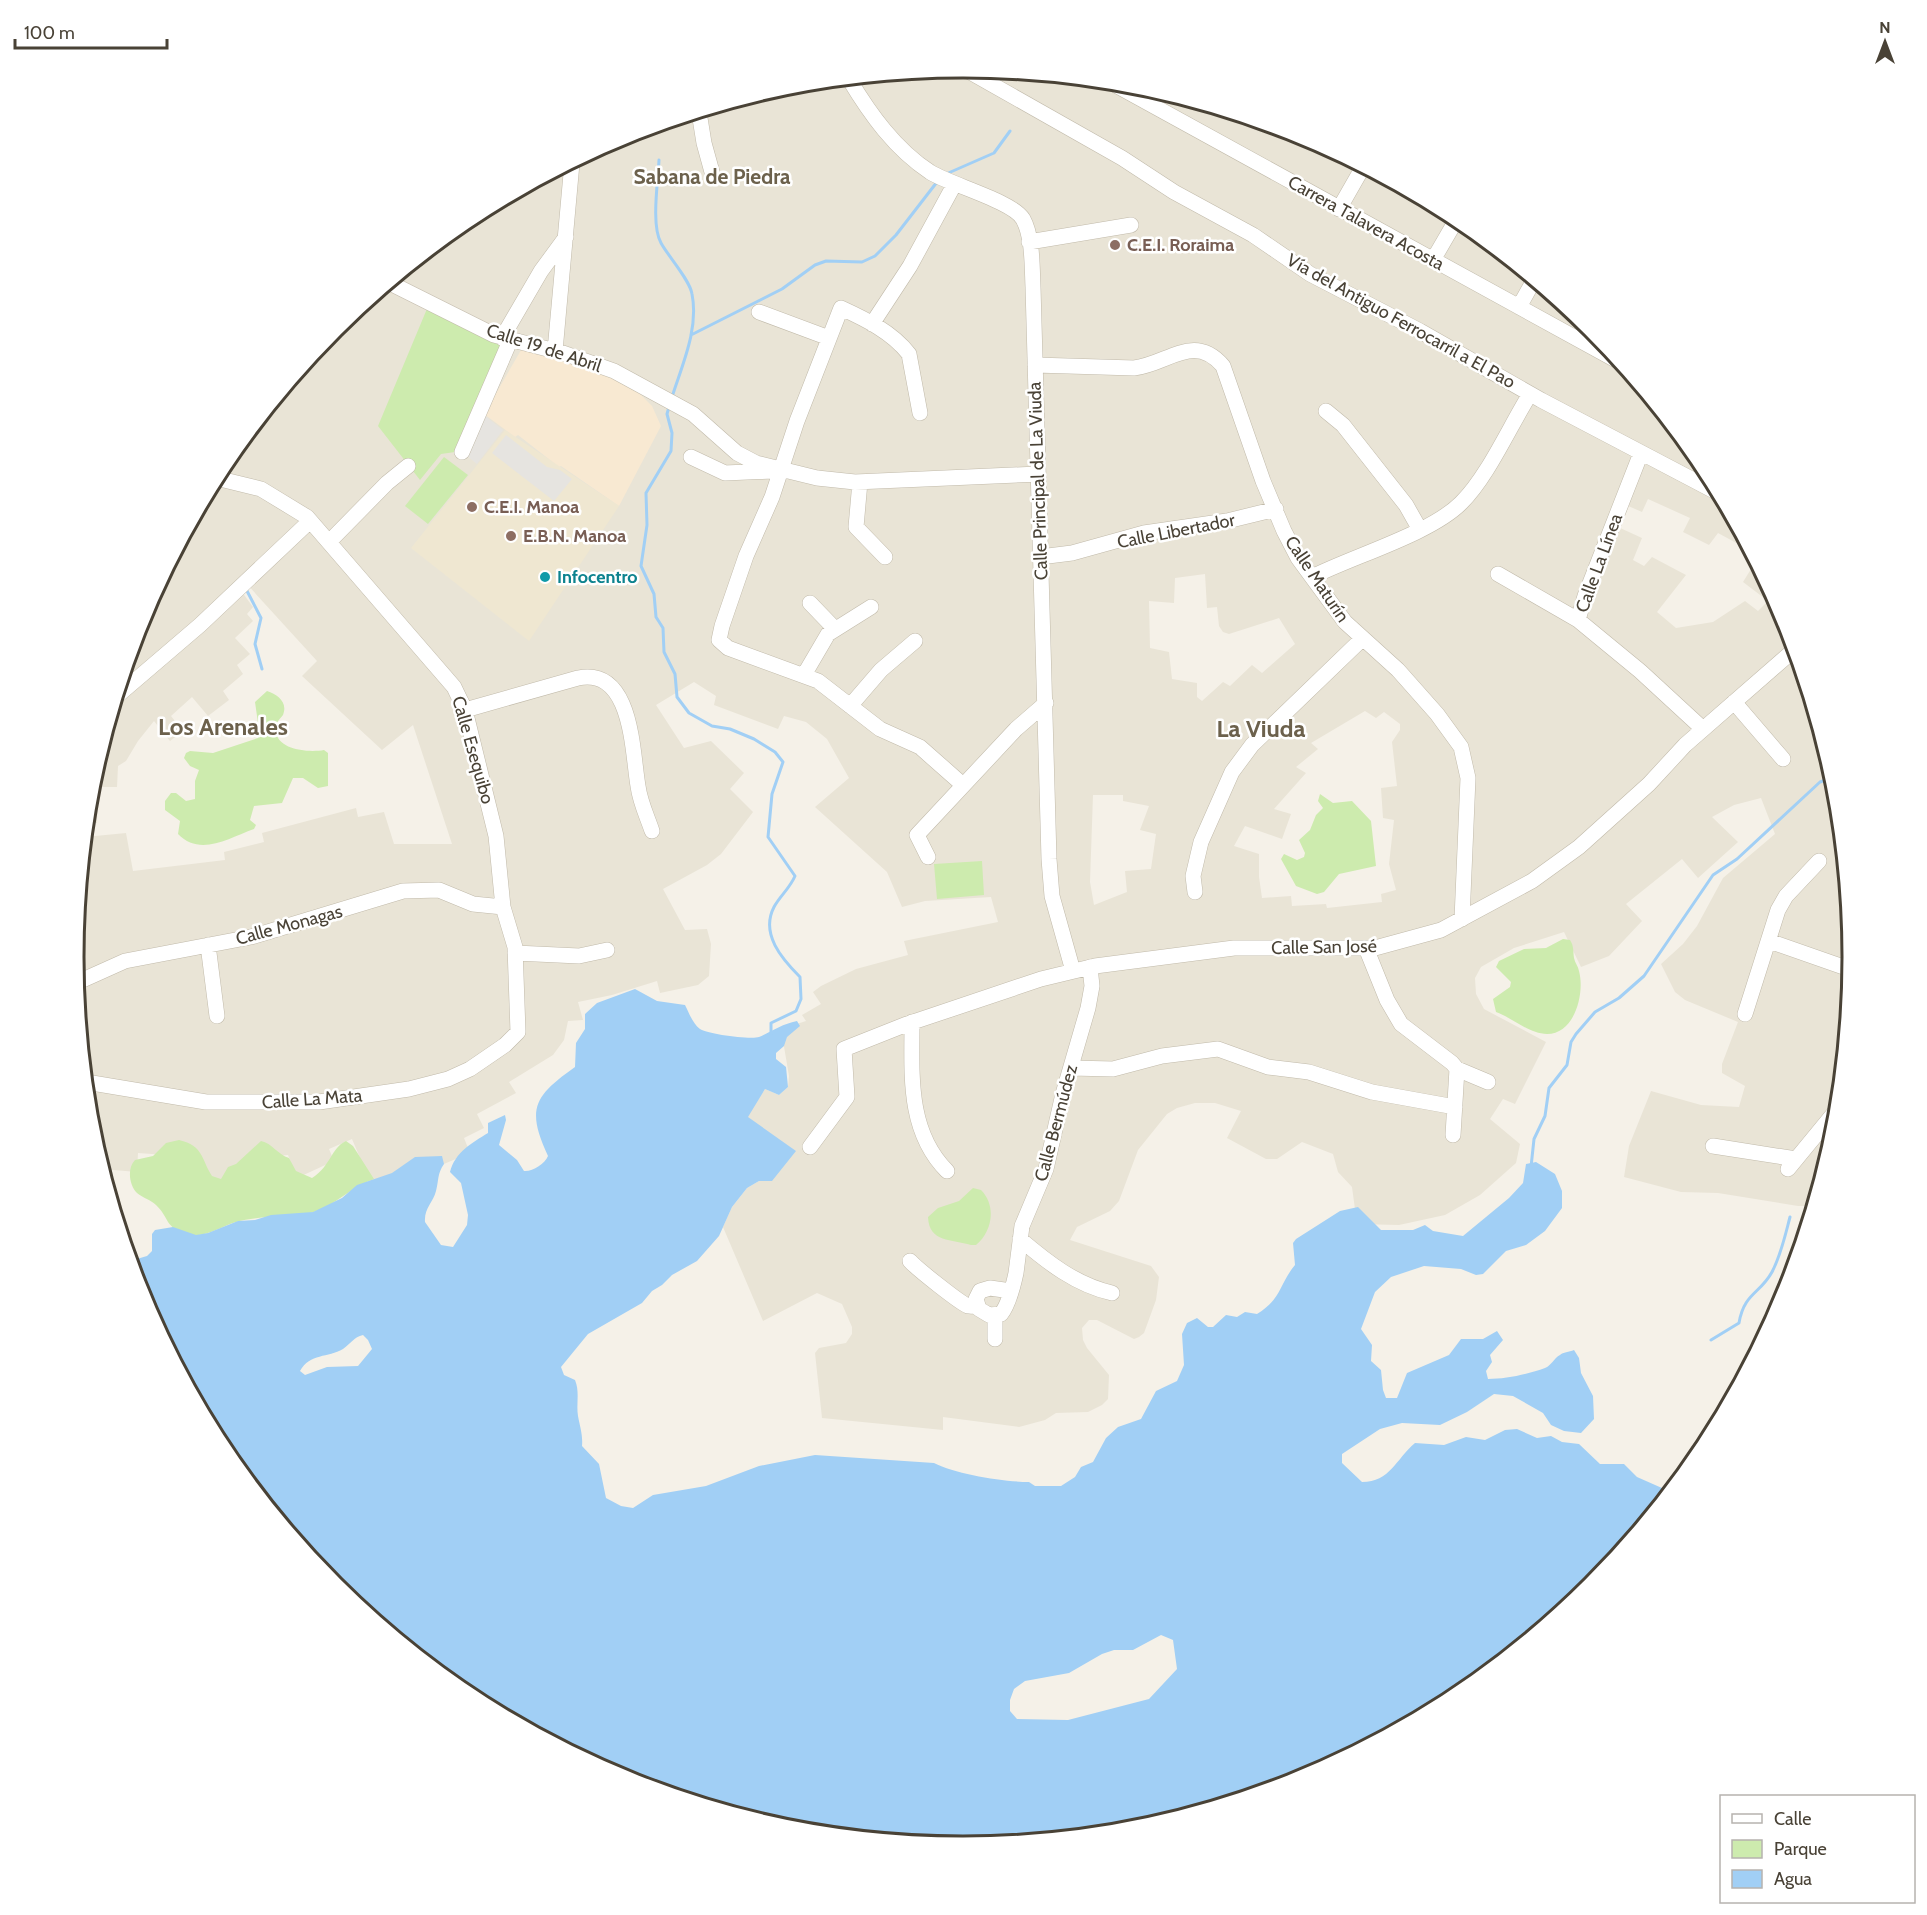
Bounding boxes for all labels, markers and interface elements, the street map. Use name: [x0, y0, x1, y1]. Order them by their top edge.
scale bar: [15, 12, 166, 50]
north arrow: [1855, 12, 1915, 72]
text: N: [1879, 18, 1891, 37]
text: 100 m: [24, 22, 75, 44]
district label: Sabana de Piedra: [634, 164, 791, 189]
street label: Carrera Talavera Acosta: [1284, 171, 1448, 275]
place label: C.E.I. Roraima: [1127, 234, 1234, 256]
marker: C.E.I. Roraima: [1108, 238, 1122, 252]
street label: Vía del Antiguo Ferrocarril a El Pao: [1283, 249, 1519, 393]
street label: Calle 19 de Abril: [484, 319, 605, 377]
street label: Calle Principal de La Viuda: [1024, 381, 1052, 581]
place label: C.E.I. Manoa: [484, 496, 579, 518]
marker: C.E.I. Manoa: [465, 500, 479, 514]
street label: Calle Libertador: [1115, 509, 1237, 553]
street label: Calle La Línea: [1571, 510, 1627, 616]
place label: E.B.N. Manoa: [523, 525, 626, 547]
marker: E.B.N. Manoa: [504, 529, 518, 543]
street label: Calle Maturín: [1280, 532, 1354, 626]
place label: Infocentro: [557, 566, 638, 588]
marker: Infocentro: [538, 570, 552, 584]
street label: Calle Esequibo: [447, 694, 499, 807]
district label: Los Arenales: [158, 712, 288, 741]
district label: La Viuda: [1217, 714, 1305, 743]
street label: Calle Monagas: [233, 900, 345, 950]
street label: Calle San José: [1271, 935, 1377, 959]
street label: Calle Bermúdez: [1030, 1062, 1082, 1184]
street label: Calle La Mata: [261, 1084, 363, 1113]
legend: [1720, 1795, 1915, 1903]
text: Calle: [1774, 1808, 1811, 1830]
text: Parque: [1774, 1838, 1827, 1860]
text: Agua: [1774, 1868, 1812, 1890]

